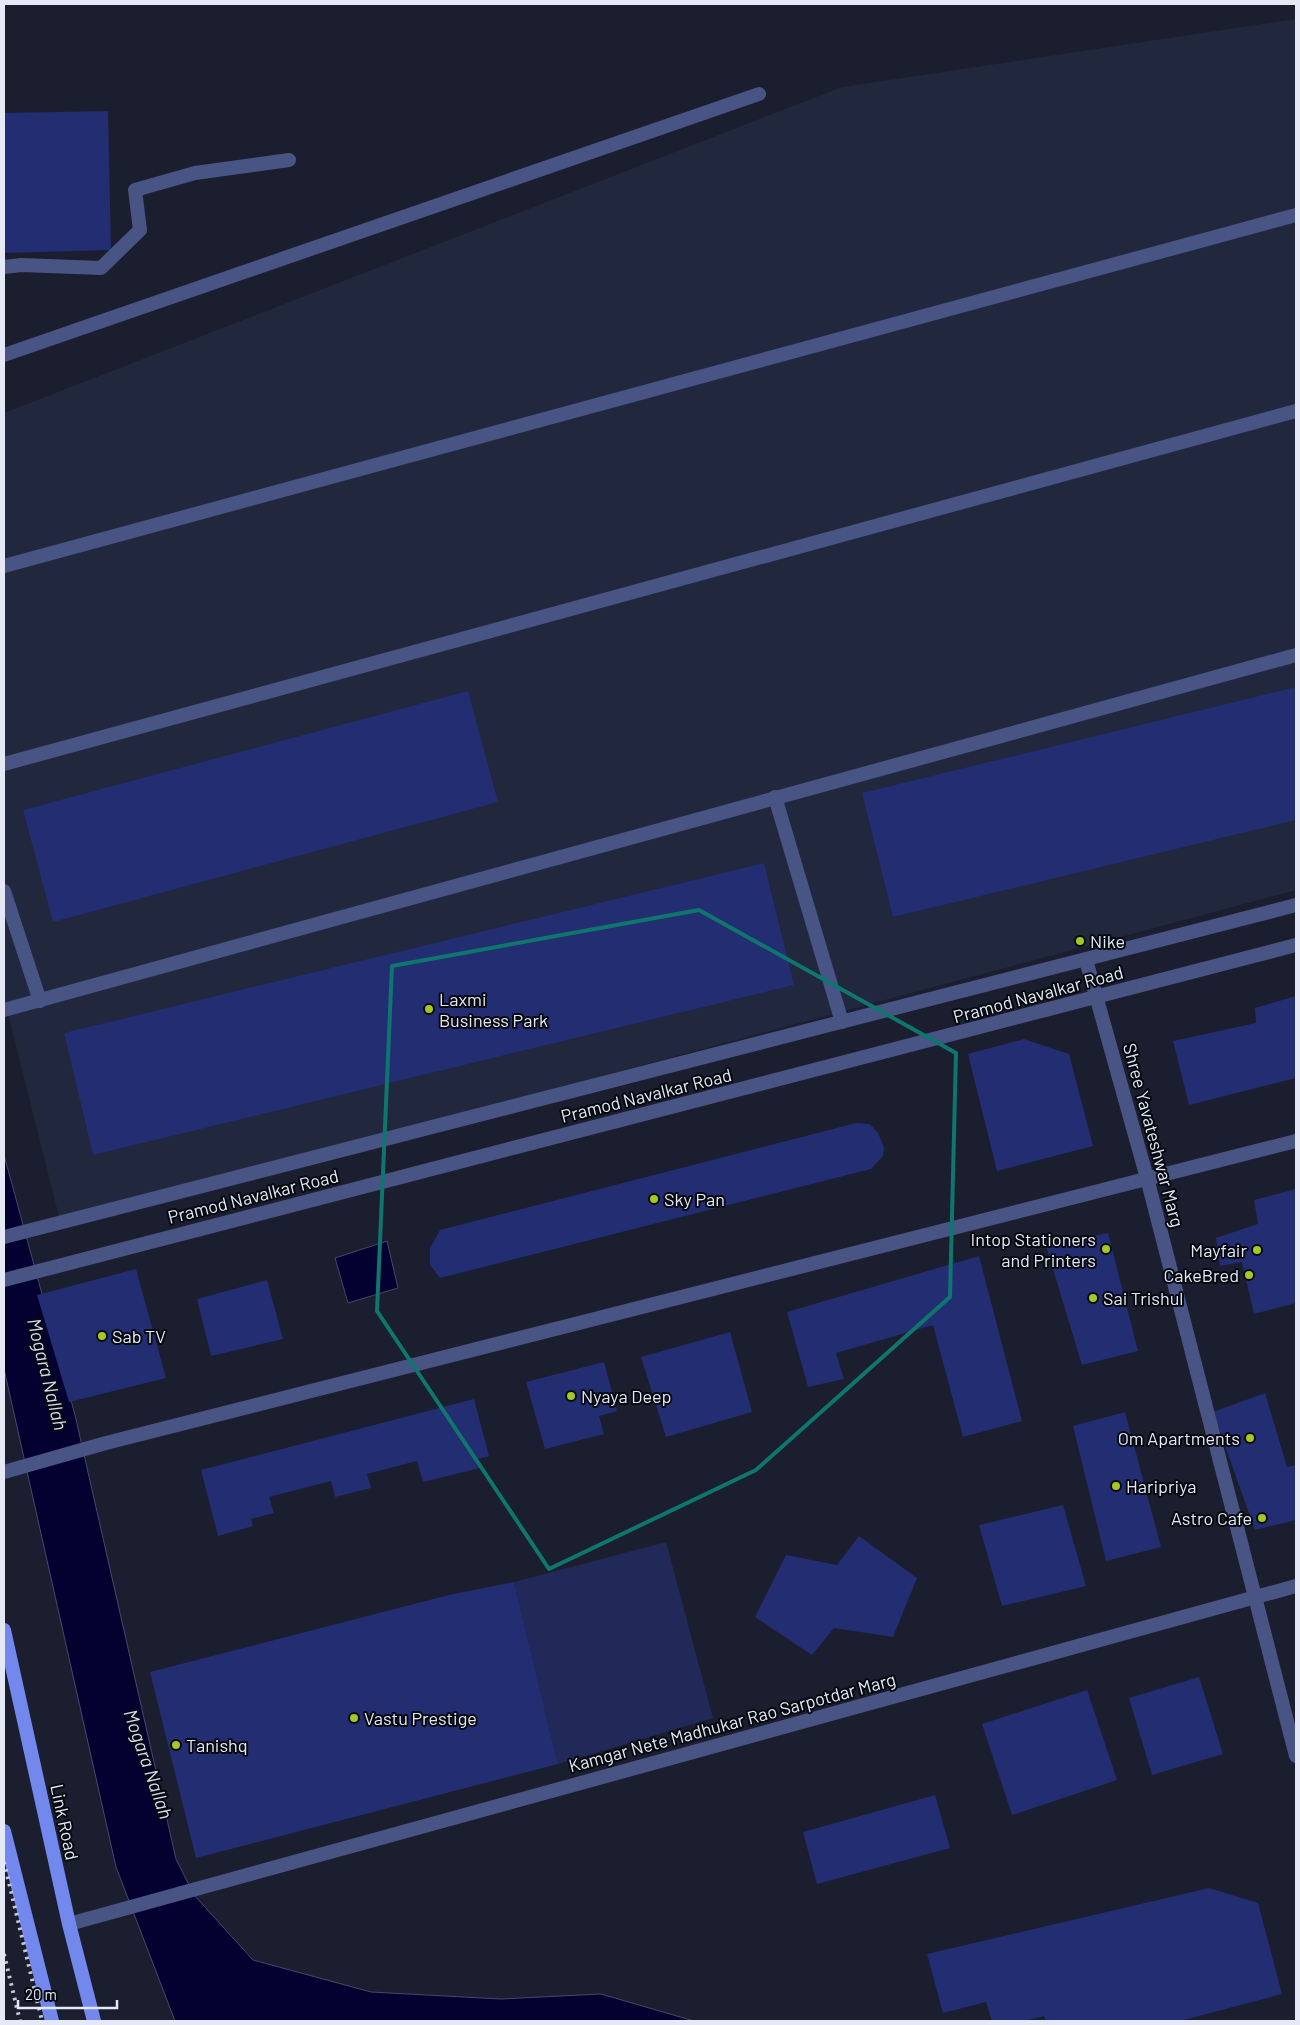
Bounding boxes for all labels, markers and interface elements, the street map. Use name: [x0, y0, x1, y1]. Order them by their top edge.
place label: Nike: [1090, 930, 1125, 952]
marker: Nike: [1074, 935, 1086, 947]
street label: Pramod Navalkar Road: [950, 961, 1126, 1027]
place label: Laxmi Business Park: [439, 988, 548, 1031]
marker: Laxmi Business Park: [423, 1003, 435, 1015]
street label: Shree Yavateshwar Marg: [1119, 1041, 1189, 1229]
street label: Pramod Navalkar Road: [558, 1063, 734, 1127]
street label: Pramod Navalkar Road: [165, 1164, 341, 1228]
place label: Sky Pan: [664, 1188, 725, 1210]
marker: Sky Pan: [648, 1193, 660, 1205]
place label: Intop Stationers and Printers: [971, 1228, 1096, 1271]
place label: Mayfair: [1190, 1239, 1247, 1261]
marker: Intop Stationers and Printers: [1100, 1243, 1112, 1255]
marker: Mayfair: [1251, 1244, 1263, 1256]
place label: CakeBred: [1164, 1264, 1239, 1286]
marker: CakeBred: [1243, 1269, 1255, 1281]
place label: Sai Trishul: [1103, 1287, 1183, 1309]
marker: Sai Trishul: [1087, 1292, 1099, 1304]
water label: Mogara Nallah: [23, 1316, 73, 1432]
place label: Sab TV: [112, 1325, 166, 1347]
marker: Sab TV: [96, 1330, 108, 1342]
place label: Nyaya Deep: [581, 1385, 672, 1407]
marker: Nyaya Deep: [565, 1390, 577, 1402]
place label: Om Apartments: [1118, 1427, 1240, 1449]
marker: Om Apartments: [1244, 1432, 1256, 1444]
place label: Haripriya: [1126, 1475, 1197, 1497]
marker: Haripriya: [1110, 1480, 1122, 1492]
place label: Astro Cafe: [1171, 1507, 1252, 1529]
marker: Astro Cafe: [1256, 1512, 1268, 1524]
street label: Kamgar Nete Madhukar Rao Sarpotdar Marg: [566, 1668, 898, 1776]
water label: Mogara Nallah: [120, 1706, 179, 1822]
place label: Vastu Prestige: [364, 1707, 477, 1729]
marker: Vastu Prestige: [348, 1712, 360, 1724]
place label: Tanishq: [186, 1734, 248, 1756]
marker: Tanishq: [170, 1739, 182, 1751]
street label: Link Road: [46, 1782, 84, 1862]
scale bar: [18, 1978, 116, 2010]
text: 20 m: [25, 1985, 57, 2003]

